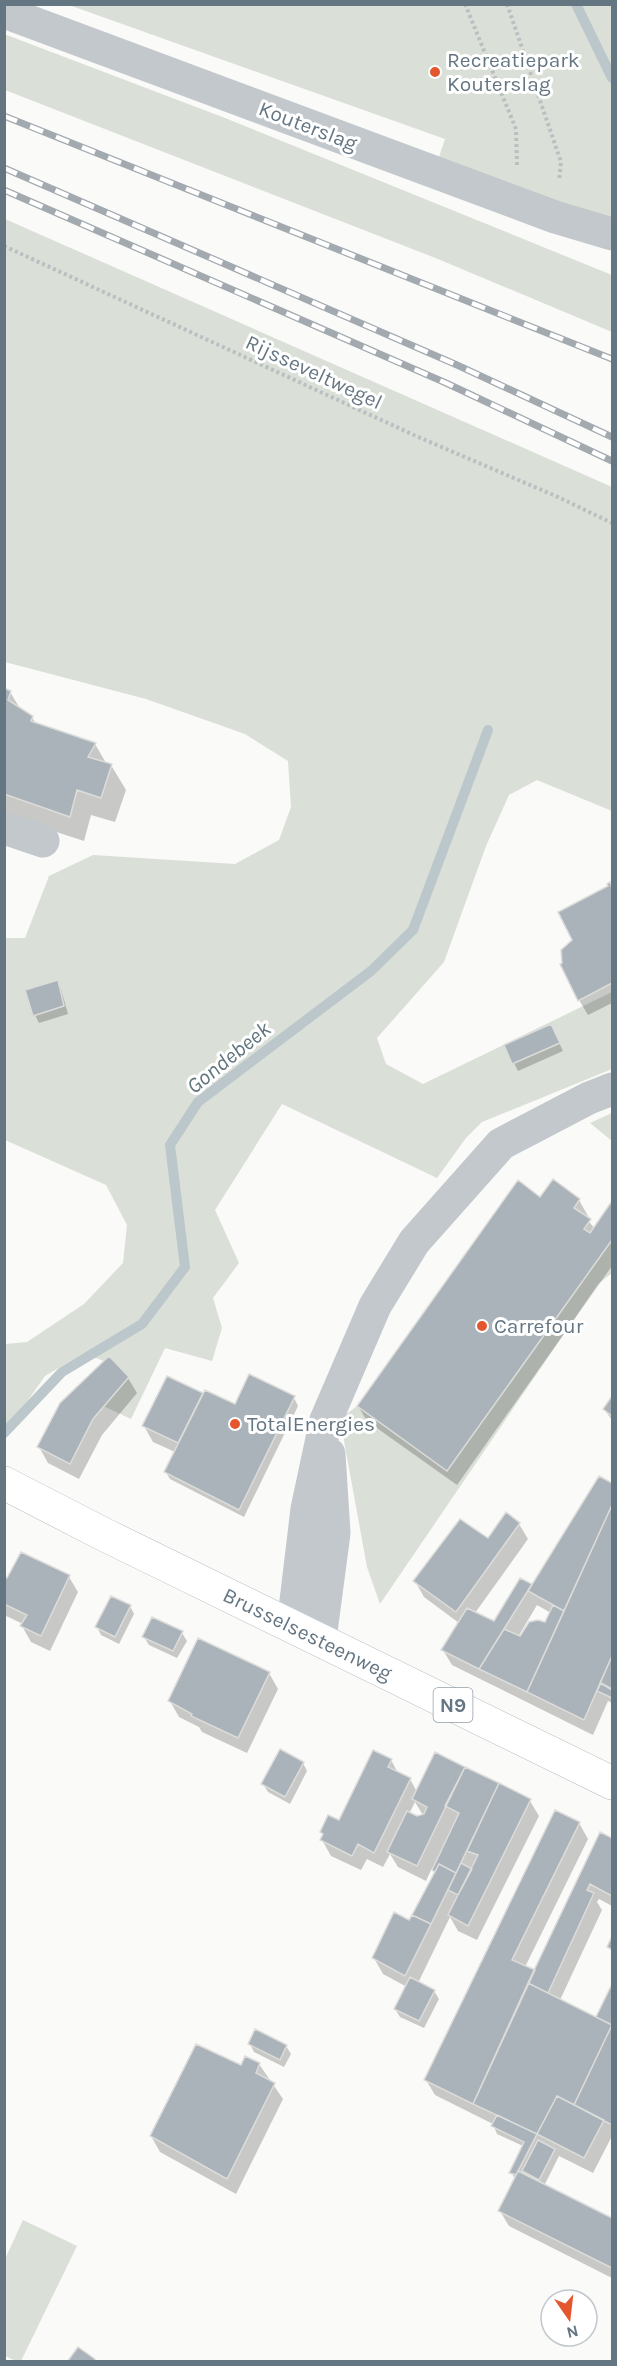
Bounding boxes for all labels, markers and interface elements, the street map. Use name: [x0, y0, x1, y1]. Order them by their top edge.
place label: Recreatiepark Kouterslag: [447, 48, 580, 96]
marker: Recreatiepark Kouterslag: [428, 65, 442, 79]
street label: Kouterslag: [255, 96, 361, 156]
street label: Rijsseveltwegel: [242, 330, 386, 414]
water label: Gondebeek: [181, 1016, 277, 1100]
place label: Carrefour: [494, 1314, 584, 1338]
marker: Carrefour: [475, 1319, 489, 1333]
place label: TotalEnergies: [247, 1412, 375, 1436]
marker: TotalEnergies: [228, 1417, 242, 1431]
street label: Brusselsesteenweg: [219, 1583, 396, 1686]
road number: N9: [434, 1688, 472, 1722]
north arrow: [539, 2288, 599, 2348]
text: N: [565, 2321, 580, 2343]

